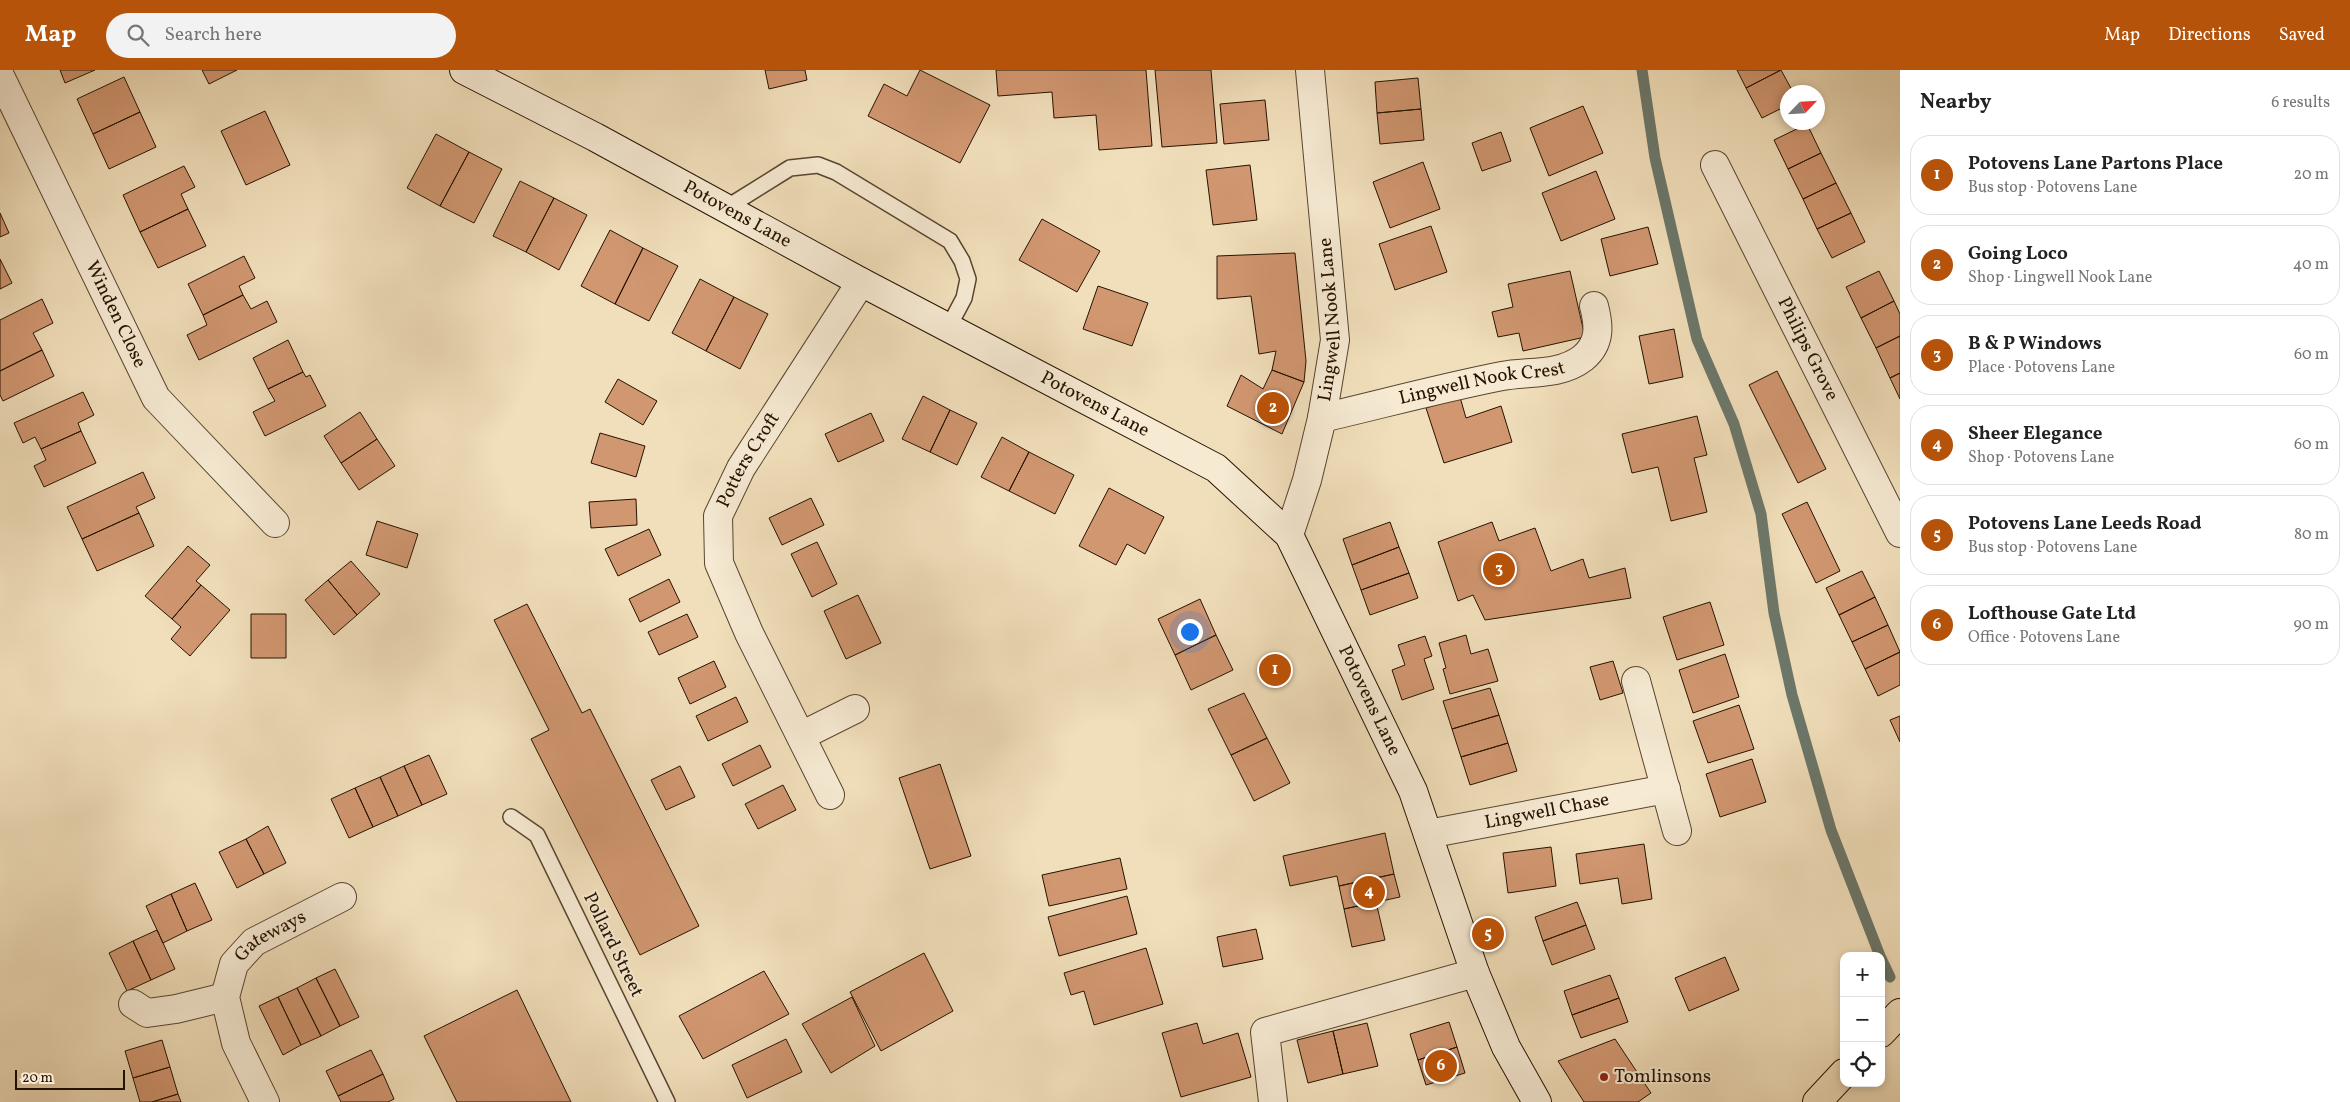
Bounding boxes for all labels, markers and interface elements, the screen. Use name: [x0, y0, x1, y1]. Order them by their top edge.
search box: [106, 13, 456, 58]
text: Map: [25, 18, 76, 52]
icon: search: [124, 21, 152, 49]
text: Search here: [164, 22, 262, 48]
text: Map: [2104, 23, 2140, 48]
text: Directions: [2168, 23, 2251, 48]
text: Saved: [2279, 23, 2325, 48]
north arrow: [1780, 85, 1825, 130]
text: Nearby: [1920, 88, 1991, 117]
text: 6 results: [2271, 92, 2330, 114]
text: Potovens Lane Partons Place: [1968, 151, 2223, 177]
text: 1: [1934, 164, 1940, 186]
text: 20 m: [2294, 164, 2329, 186]
street label: Potovens Lane: [678, 174, 796, 255]
text: Bus stop · Potovens Lane: [1968, 177, 2137, 199]
street label: Lingwell Nook Lane: [1312, 236, 1348, 404]
text: Going Loco: [1968, 241, 2068, 267]
text: 2: [1933, 254, 1941, 276]
text: 40 m: [2293, 254, 2329, 276]
street label: Winden Close: [79, 257, 152, 372]
text: Shop · Lingwell Nook Lane: [1968, 267, 2152, 289]
street label: Philips Grove: [1771, 293, 1845, 405]
text: B & P Windows: [1968, 331, 2102, 357]
text: 3: [1933, 344, 1941, 366]
text: 60 m: [2294, 344, 2329, 366]
street label: Lingwell Nook Crest: [1396, 355, 1569, 412]
text: Place · Potovens Lane: [1968, 357, 2115, 379]
street label: Potovens Lane: [1036, 365, 1154, 444]
pin: 2: [1257, 389, 1289, 427]
street label: Potters Croft: [711, 407, 786, 512]
text: Sheer Elegance: [1968, 421, 2103, 447]
text: 4: [1932, 434, 1942, 456]
text: 60 m: [2294, 434, 2329, 456]
text: Shop · Potovens Lane: [1968, 447, 2114, 469]
text: Potovens Lane Leeds Road: [1968, 511, 2202, 537]
text: 5: [1933, 524, 1941, 546]
text: 80 m: [2294, 524, 2329, 546]
text: Bus stop · Potovens Lane: [1968, 537, 2137, 559]
pin: 3: [1483, 550, 1515, 588]
text: Lofthouse Gate Ltd: [1968, 601, 2136, 627]
text: 6: [1933, 614, 1941, 636]
text: 90 m: [2293, 614, 2329, 636]
your location: [1177, 619, 1203, 645]
text: Office · Potovens Lane: [1968, 627, 2120, 649]
street label: Potovens Lane: [1331, 641, 1407, 760]
pin: 1: [1259, 651, 1291, 689]
street label: Lingwell Chase: [1482, 787, 1611, 836]
pin: 4: [1353, 873, 1385, 911]
street label: Pollard Street: [576, 888, 650, 1002]
street label: Gateways: [229, 904, 311, 968]
pin: 5: [1472, 915, 1504, 953]
map controls: [1840, 952, 1885, 1087]
button: +: [1840, 952, 1885, 997]
button: −: [1840, 997, 1885, 1042]
button: locate: [1840, 1042, 1885, 1087]
pin: 6: [1425, 1047, 1457, 1085]
place label: Tomlinsons: [1614, 1064, 1711, 1090]
scale bar: [15, 1067, 125, 1090]
text: 20 m: [22, 1069, 53, 1088]
marker: Tomlinsons: [1598, 1071, 1610, 1083]

